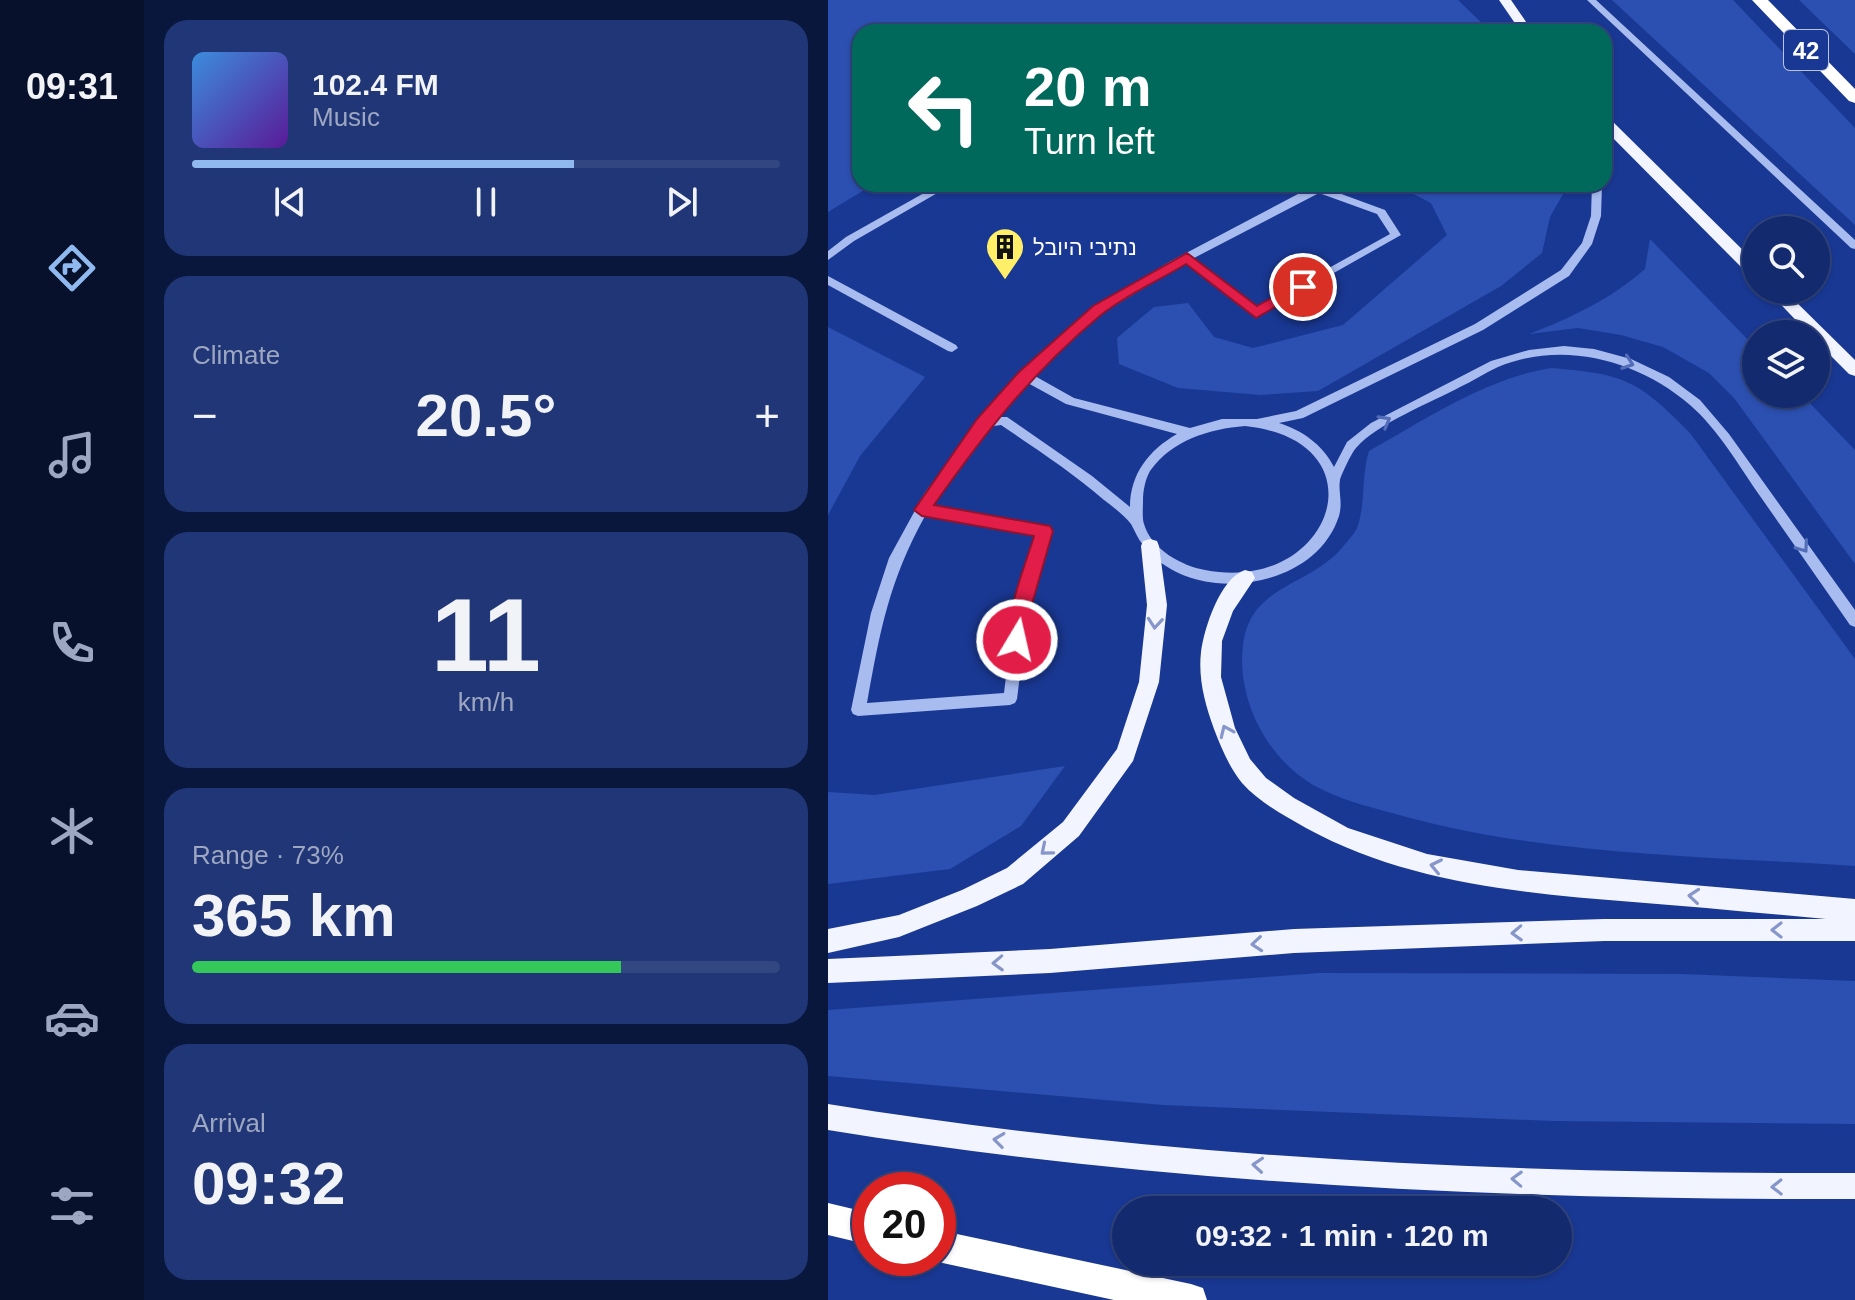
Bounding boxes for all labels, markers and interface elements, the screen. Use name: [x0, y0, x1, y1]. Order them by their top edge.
road number: 42: [1784, 30, 1828, 70]
text: 20 m: [1024, 55, 1152, 118]
icon: left: [892, 56, 996, 160]
text: 09:31: [26, 66, 118, 107]
text: 102.4 FM: [312, 68, 439, 101]
text: Music: [312, 102, 380, 132]
text: Turn left: [1024, 121, 1155, 162]
icon: previous: [268, 180, 312, 224]
icon: pause: [464, 180, 508, 224]
icon: next: [660, 180, 704, 224]
map controls: [1742, 216, 1830, 408]
button: search: [1742, 216, 1830, 304]
building icon: נתיבי היובל: [984, 226, 1026, 281]
place label: נתיבי היובל: [1033, 235, 1137, 260]
icon: directions: [44, 240, 100, 296]
pin: [1269, 253, 1337, 321]
icon: arrive: [1281, 265, 1325, 309]
button: layers: [1742, 320, 1830, 408]
text: Climate: [192, 340, 280, 370]
one-way arrow: [1620, 353, 1634, 370]
text: 20.5°: [416, 382, 556, 449]
text: −: [192, 391, 218, 440]
text: +: [754, 391, 780, 440]
one-way arrow: [1376, 415, 1391, 431]
icon: music: [44, 427, 100, 483]
one-way arrow: [1794, 539, 1808, 553]
text: 11: [431, 577, 541, 693]
position arrow: [975, 598, 1059, 682]
icon: phone: [44, 615, 100, 671]
one-way arrow: [1147, 617, 1164, 630]
text: km/h: [458, 687, 514, 717]
one-way arrow: [1220, 725, 1236, 739]
icon: climate: [44, 803, 100, 859]
text: Range · 73%: [192, 840, 344, 870]
one-way arrow: [1041, 840, 1056, 855]
one-way arrow: [1430, 858, 1443, 875]
text: 365 km: [192, 882, 396, 949]
one-way arrow: [1687, 888, 1700, 905]
one-way arrow: [1770, 922, 1783, 939]
one-way arrow: [1510, 924, 1523, 941]
one-way arrow: [1250, 935, 1263, 952]
one-way arrow: [991, 955, 1004, 972]
icon: car: [44, 990, 100, 1046]
text: Arrival: [192, 1108, 266, 1138]
one-way arrow: [992, 1132, 1005, 1149]
text: 09:32: [192, 1150, 345, 1217]
one-way arrow: [1251, 1157, 1264, 1174]
one-way arrow: [1510, 1171, 1523, 1188]
speed limit sign: 20: [852, 1172, 956, 1276]
icon: filters: [44, 1178, 100, 1234]
one-way arrow: [1770, 1178, 1783, 1195]
text: 09:32 · 1 min · 120 m: [1195, 1219, 1489, 1252]

